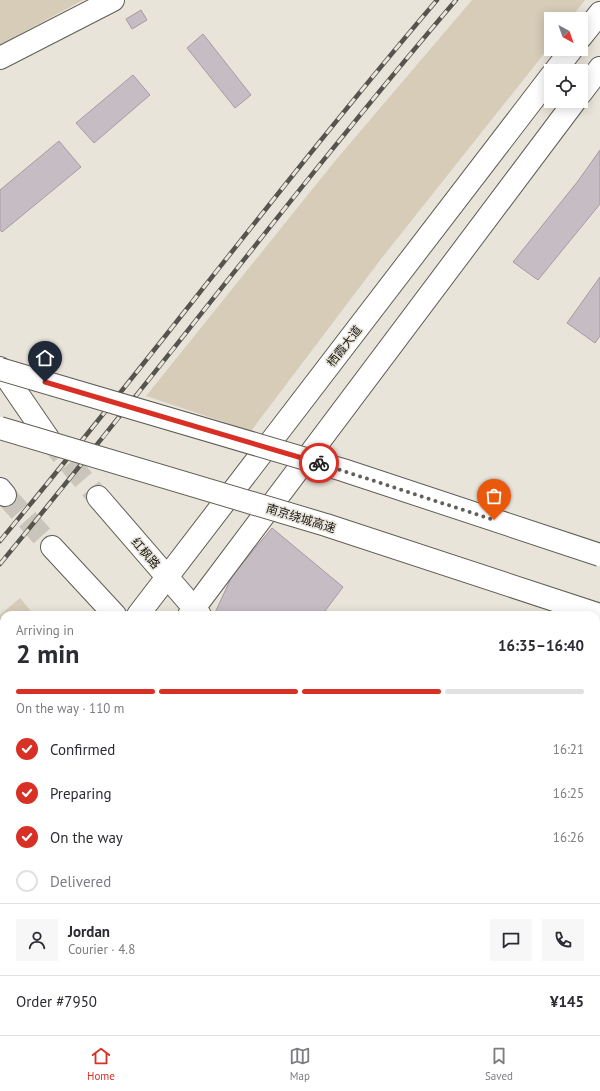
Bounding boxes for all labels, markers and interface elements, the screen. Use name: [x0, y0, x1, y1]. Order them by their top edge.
north arrow: [544, 12, 588, 56]
map controls: [544, 12, 588, 108]
button: locate: [544, 64, 588, 108]
street label: 栖霞大道: [323, 322, 365, 370]
pin: [28, 341, 62, 382]
icon: home: [34, 347, 56, 369]
courier: [299, 443, 339, 483]
icon: bike: [308, 452, 330, 474]
pin: [477, 479, 511, 520]
icon: bag: [483, 485, 505, 507]
street label: 南京绕城高速: [264, 500, 338, 536]
street label: 红枫路: [129, 534, 163, 572]
text: Arriving in: [16, 622, 74, 639]
text: 16:35–16:40: [498, 636, 584, 655]
text: 2 min: [16, 637, 79, 670]
text: On the way · 110 m: [16, 700, 124, 717]
icon: check: [16, 738, 38, 760]
text: Confirmed: [50, 740, 115, 759]
text: 16:21: [553, 741, 584, 758]
icon: check: [16, 782, 38, 804]
text: Preparing: [50, 784, 112, 803]
text: 16:25: [553, 785, 584, 802]
icon: check: [16, 826, 38, 848]
text: On the way: [50, 828, 123, 847]
text: 16:26: [553, 829, 584, 846]
text: Delivered: [50, 872, 111, 891]
button: person: [16, 919, 58, 961]
button: chat: [490, 919, 532, 961]
button: phone: [542, 919, 584, 961]
text: Jordan: [68, 922, 110, 941]
text: Courier · 4.8: [68, 941, 135, 958]
text: Order #7950: [16, 992, 97, 1011]
text: ¥145: [550, 992, 584, 1011]
tab: Home: [87, 1045, 115, 1083]
tab: Map: [289, 1045, 311, 1083]
tab: Saved: [485, 1045, 513, 1083]

